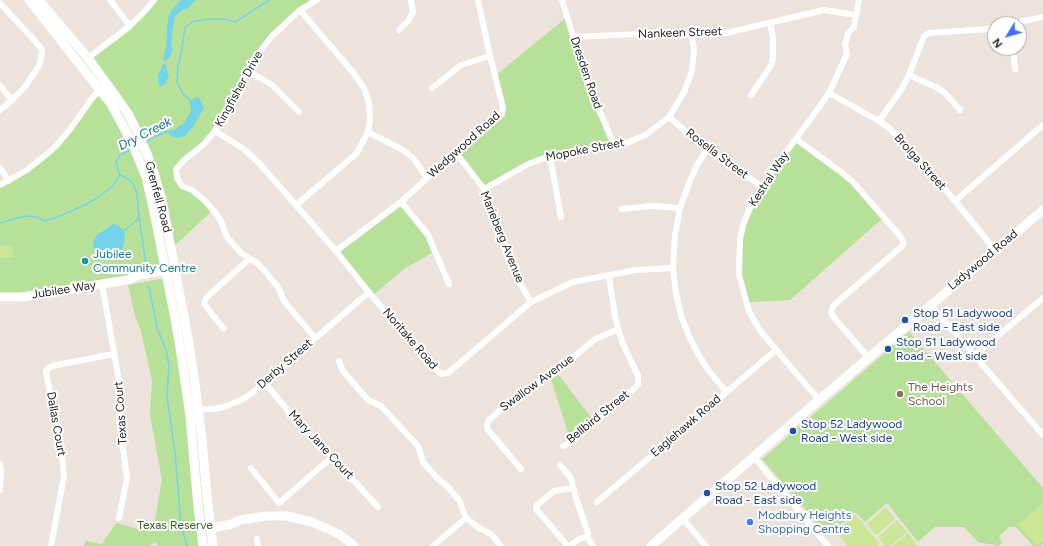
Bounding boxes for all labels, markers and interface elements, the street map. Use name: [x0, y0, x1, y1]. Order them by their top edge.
north arrow: [987, 16, 1027, 56]
street label: Nankeen Street: [638, 24, 722, 42]
street label: Dresden Road: [567, 35, 605, 111]
text: N: [990, 36, 1006, 50]
street label: Kingfisher Drive: [212, 48, 266, 130]
street label: Wedgwood Road: [425, 109, 503, 181]
water label: Dry Creek: [116, 114, 174, 154]
street label: Rosella Street: [683, 126, 751, 182]
street label: Brolga Street: [891, 131, 949, 193]
street label: Mopoke Street: [544, 135, 626, 165]
street label: Kestral Way: [746, 149, 792, 209]
street label: Grenfell Road: [142, 160, 174, 234]
street label: Marieberg Avenue: [477, 189, 527, 285]
street label: Ladywood Road: [945, 227, 1021, 293]
place label: Jubilee Community Centre: [93, 247, 196, 275]
marker: Jubilee Community Centre: [80, 256, 90, 266]
street label: Jubilee Way: [31, 278, 97, 302]
street label: Noritake Road: [379, 305, 441, 373]
place label: Stop 51 Ladywood Road - East side: [913, 306, 1013, 334]
marker: Stop 51 Ladywood Road - East side: [900, 315, 910, 325]
place label: Stop 51 Ladywood Road - West side: [896, 335, 996, 363]
street label: Derby Street: [254, 336, 316, 392]
marker: Stop 51 Ladywood Road - West side: [883, 344, 893, 354]
street label: Swallow Avenue: [497, 351, 577, 415]
place label: The Heights School: [908, 380, 973, 408]
street label: Texas Court: [112, 381, 130, 445]
street label: Bellbird Street: [564, 387, 632, 447]
marker: The Heights School: [895, 389, 905, 399]
street label: Dallas Court: [43, 391, 69, 457]
street label: Eaglehawk Road: [648, 392, 724, 460]
street label: Mary Jane Court: [285, 408, 357, 482]
place label: Stop 52 Ladywood Road - West side: [801, 417, 902, 445]
marker: Stop 52 Ladywood Road - West side: [788, 426, 798, 436]
place label: Stop 52 Ladywood Road - East side: [715, 479, 816, 507]
marker: Stop 52 Ladywood Road - East side: [702, 488, 712, 498]
place label: Modbury Heights Shopping Centre: [758, 508, 851, 536]
marker: Modbury Heights Shopping Centre: [745, 517, 755, 527]
park label: Texas Reserve: [137, 518, 213, 532]

